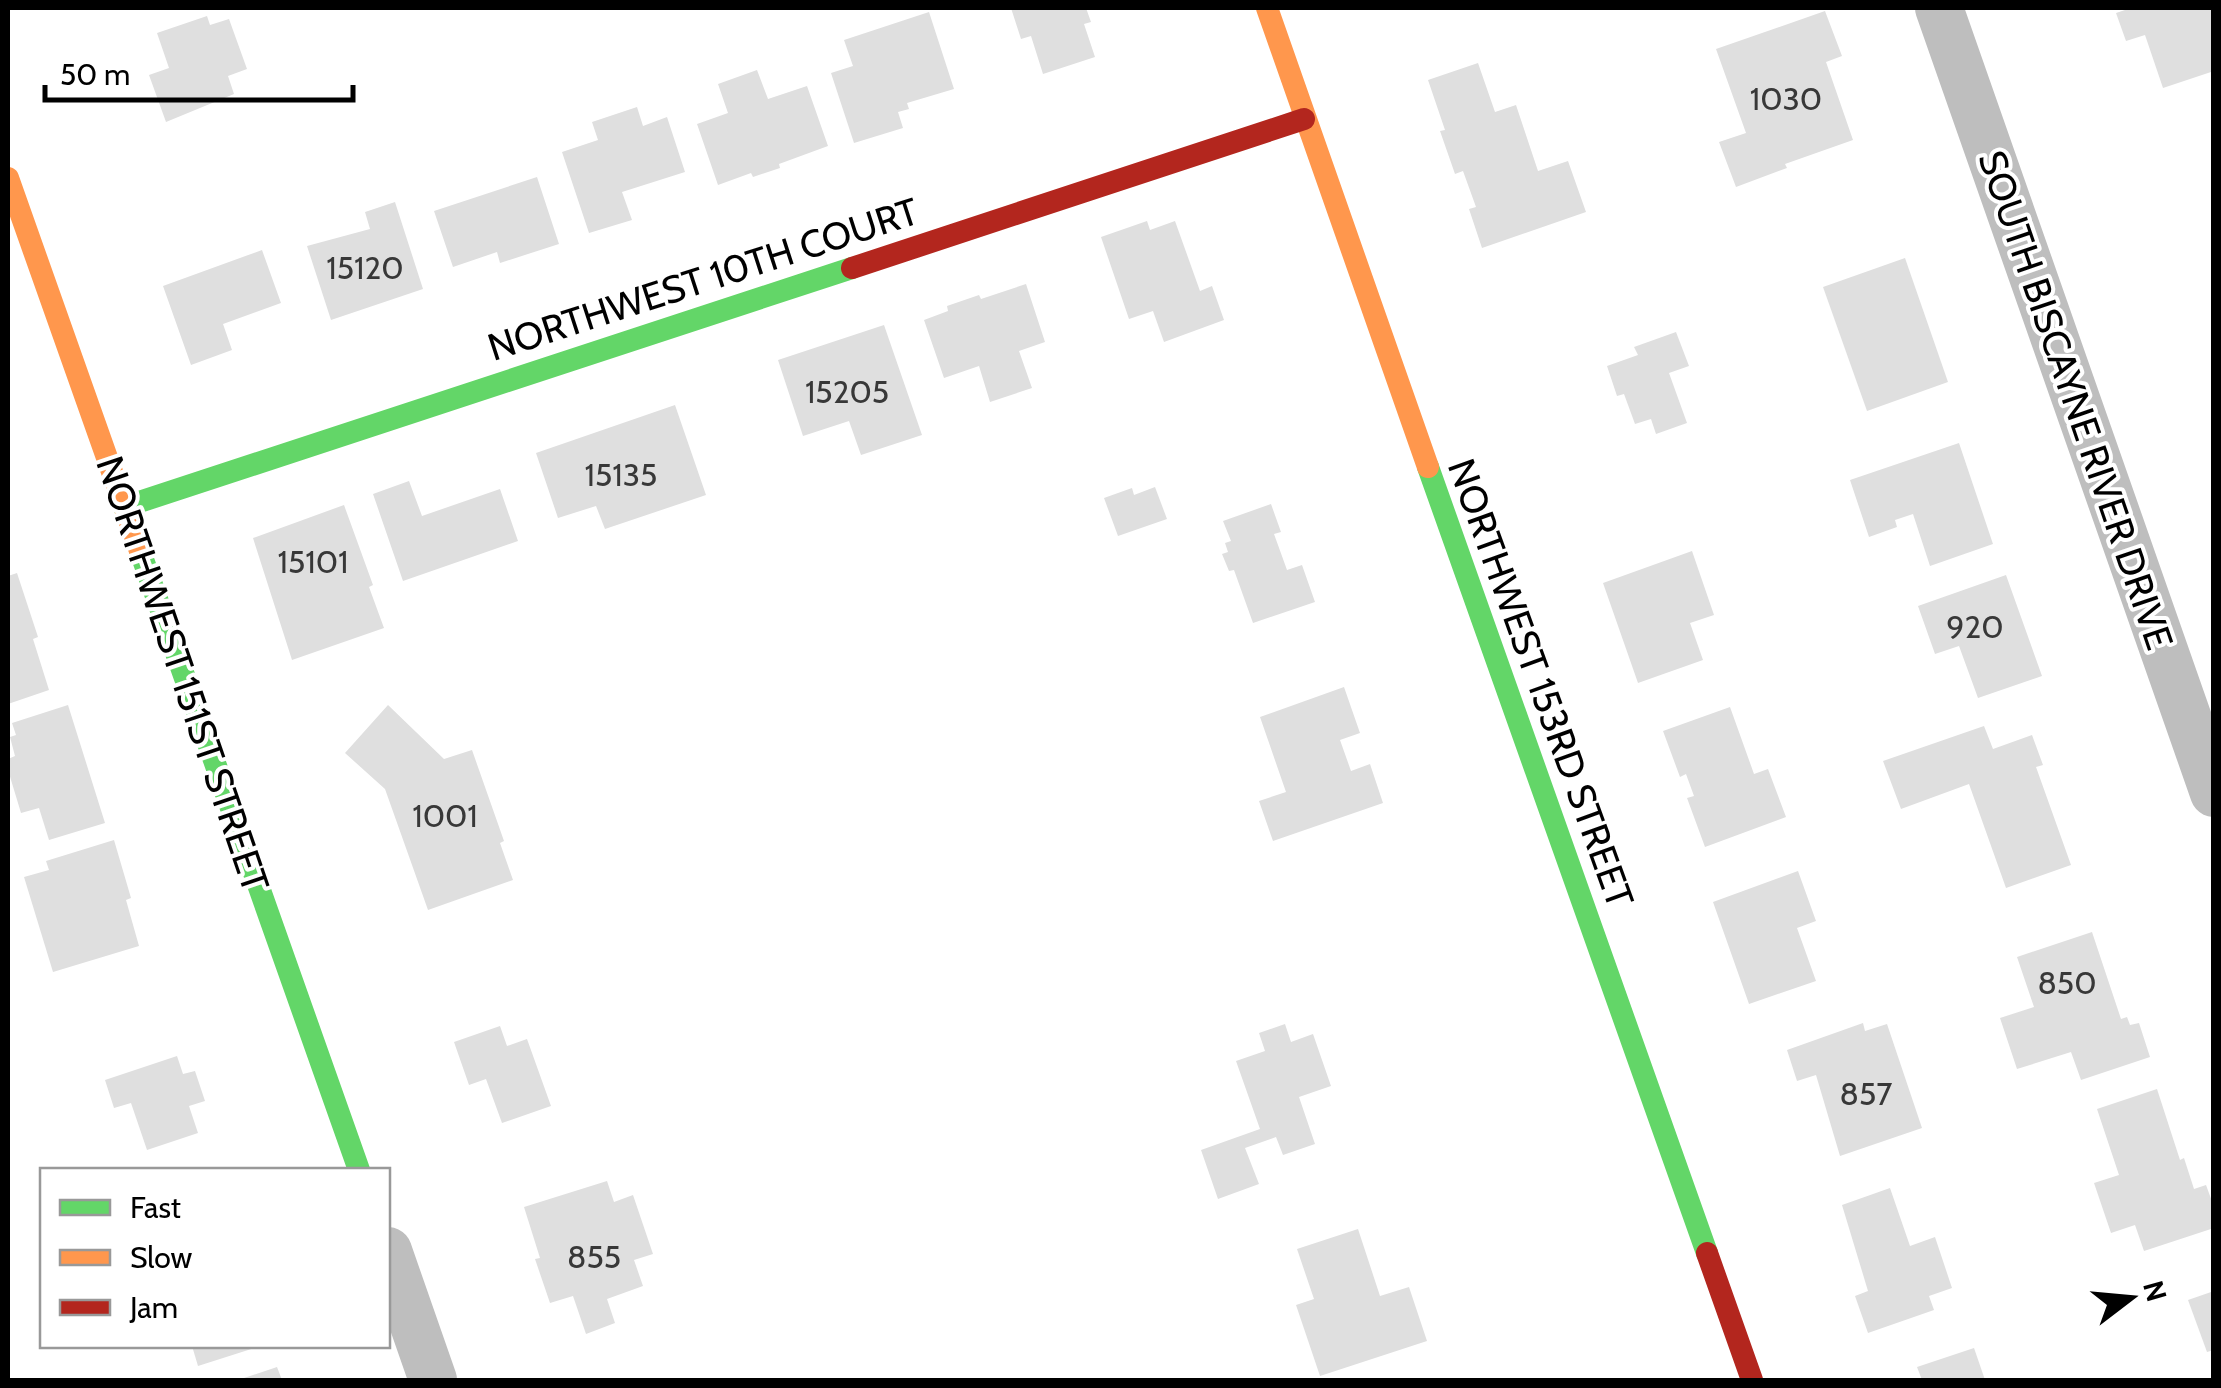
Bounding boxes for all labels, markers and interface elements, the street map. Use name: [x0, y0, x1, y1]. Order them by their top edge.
scale bar: [45, 40, 352, 102]
text: 50 m: [60, 56, 130, 93]
house number: 1030: [1750, 79, 1822, 118]
street label: SOUTH BISCAYNE RIVER DRIVE: [1968, 145, 2184, 655]
street label: NORTHWEST 10TH COURT: [482, 187, 924, 371]
house number: 15120: [326, 248, 404, 287]
house number: 15205: [805, 372, 889, 411]
street label: NORTHWEST 151ST STREET: [86, 450, 280, 898]
street label: NORTHWEST 153RD STREET: [1438, 452, 1644, 914]
house number: 15135: [585, 455, 657, 494]
house number: 15101: [278, 542, 348, 581]
house number: 920: [1946, 607, 2004, 646]
house number: 1001: [412, 796, 478, 835]
house number: 850: [2037, 963, 2097, 1002]
house number: 857: [1840, 1074, 1892, 1113]
legend: [40, 1168, 390, 1348]
text: Fast: [130, 1189, 181, 1226]
house number: 855: [567, 1237, 621, 1276]
text: Slow: [130, 1239, 193, 1276]
north arrow: [2081, 1248, 2181, 1348]
text: N: [2136, 1277, 2174, 1305]
text: Jam: [129, 1289, 178, 1326]

